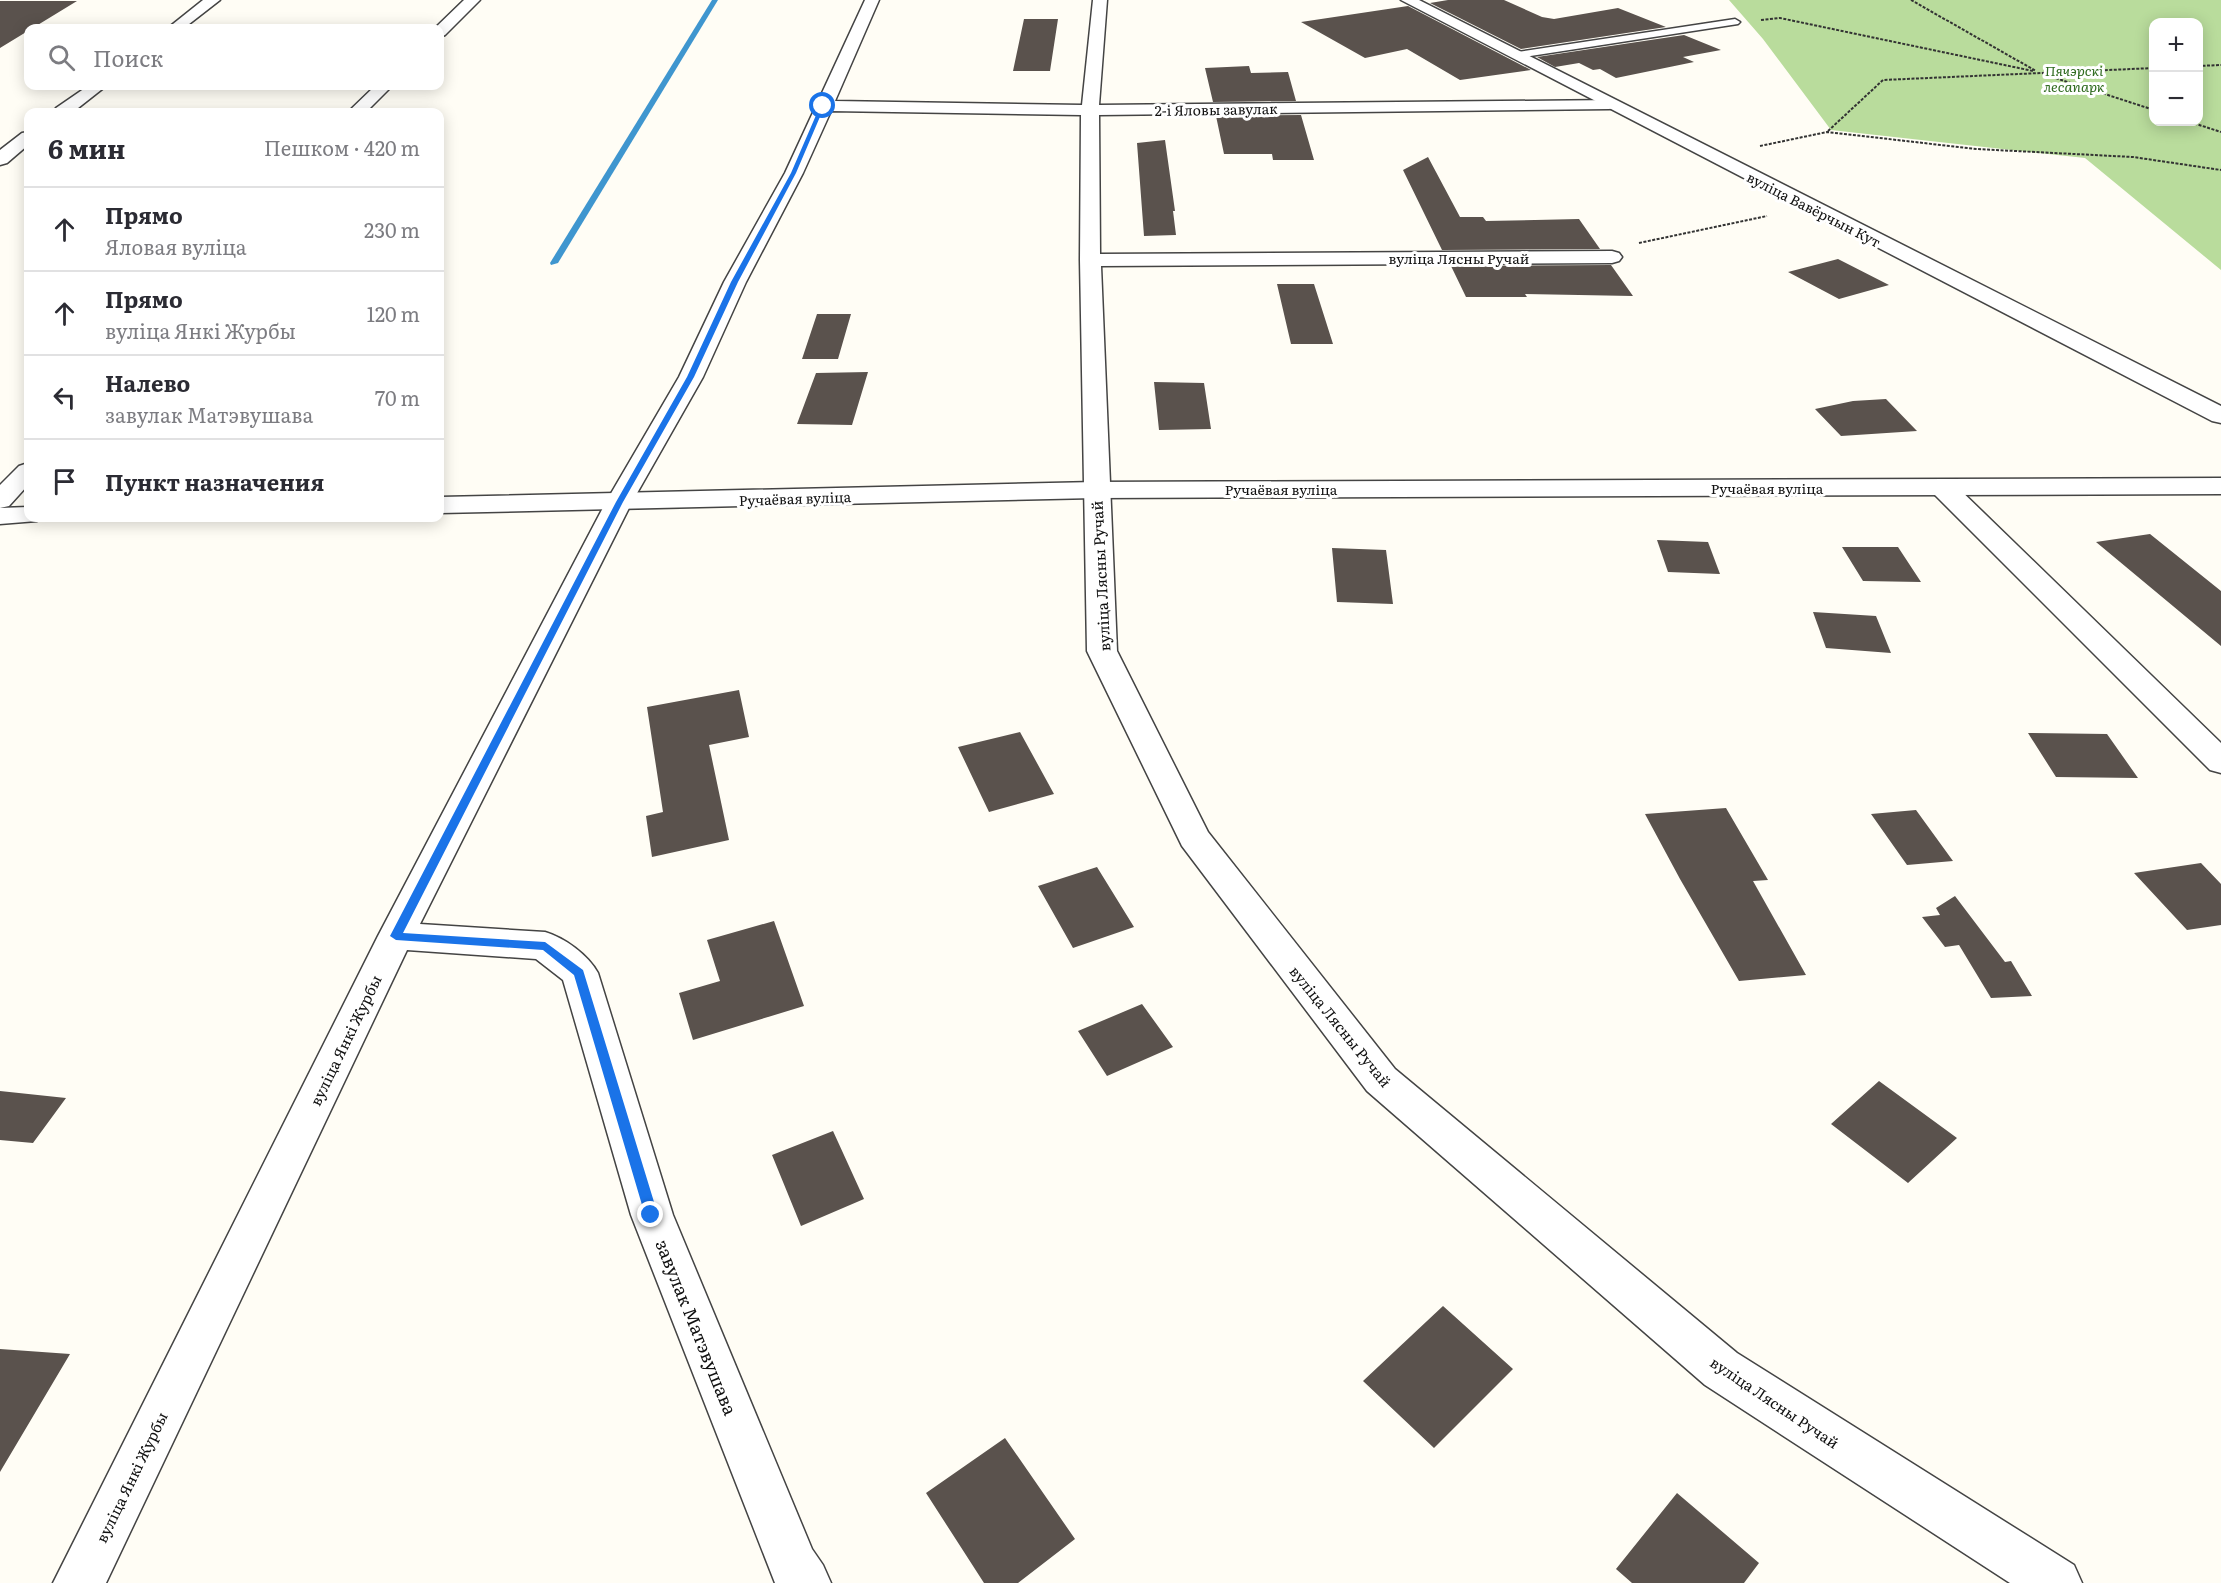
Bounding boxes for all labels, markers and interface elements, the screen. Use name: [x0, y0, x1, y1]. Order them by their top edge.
map controls: [2149, 18, 2203, 126]
button: +: [2149, 18, 2203, 72]
search box: [24, 24, 444, 90]
icon: search: [45, 41, 78, 74]
text: Поиск: [93, 41, 163, 74]
park label: Пячэрскі лесапарк: [2044, 60, 2105, 96]
button: −: [2149, 72, 2203, 126]
route start: [809, 92, 835, 118]
street label: 2-і Яловы завулак: [1154, 98, 1278, 120]
text: 6 мин: [48, 128, 125, 167]
text: Пешком · 420 m: [264, 132, 420, 162]
street label: вуліца Вавёрчын Кут: [1744, 167, 1884, 251]
text: Прямо: [105, 198, 183, 231]
icon: ahead: [48, 213, 81, 246]
text: 230 m: [364, 214, 420, 244]
text: Яловая вуліца: [105, 231, 247, 261]
street label: вуліца Лясны Ручай: [1389, 248, 1529, 268]
text: Прямо: [105, 282, 183, 315]
icon: ahead: [48, 297, 81, 330]
text: 120 m: [367, 298, 420, 328]
text: вуліца Янкі Журбы: [105, 315, 296, 345]
text: Налево: [105, 366, 190, 399]
icon: left: [48, 381, 81, 414]
text: 70 m: [375, 382, 420, 412]
text: завулак Матэвушава: [105, 399, 313, 429]
icon: arrive: [48, 465, 81, 498]
text: Пункт назначения: [105, 465, 324, 498]
street label: Ручаёвая вуліца: [1711, 478, 1824, 498]
street label: Ручаёвая вуліца: [1225, 479, 1338, 499]
street label: Ручаёвая вуліца: [738, 486, 852, 510]
street label: вуліца Лясны Ручай: [1085, 500, 1115, 652]
street label: вуліца Лясны Ручай: [1285, 960, 1397, 1092]
street label: вуліца Янкі Журбы: [303, 971, 387, 1109]
route end: [637, 1201, 663, 1227]
street label: завулак Матэвушава: [649, 1235, 745, 1419]
street label: вуліца Лясны Ручай: [1706, 1350, 1844, 1454]
street label: вуліца Янкі Журбы: [89, 1408, 173, 1546]

